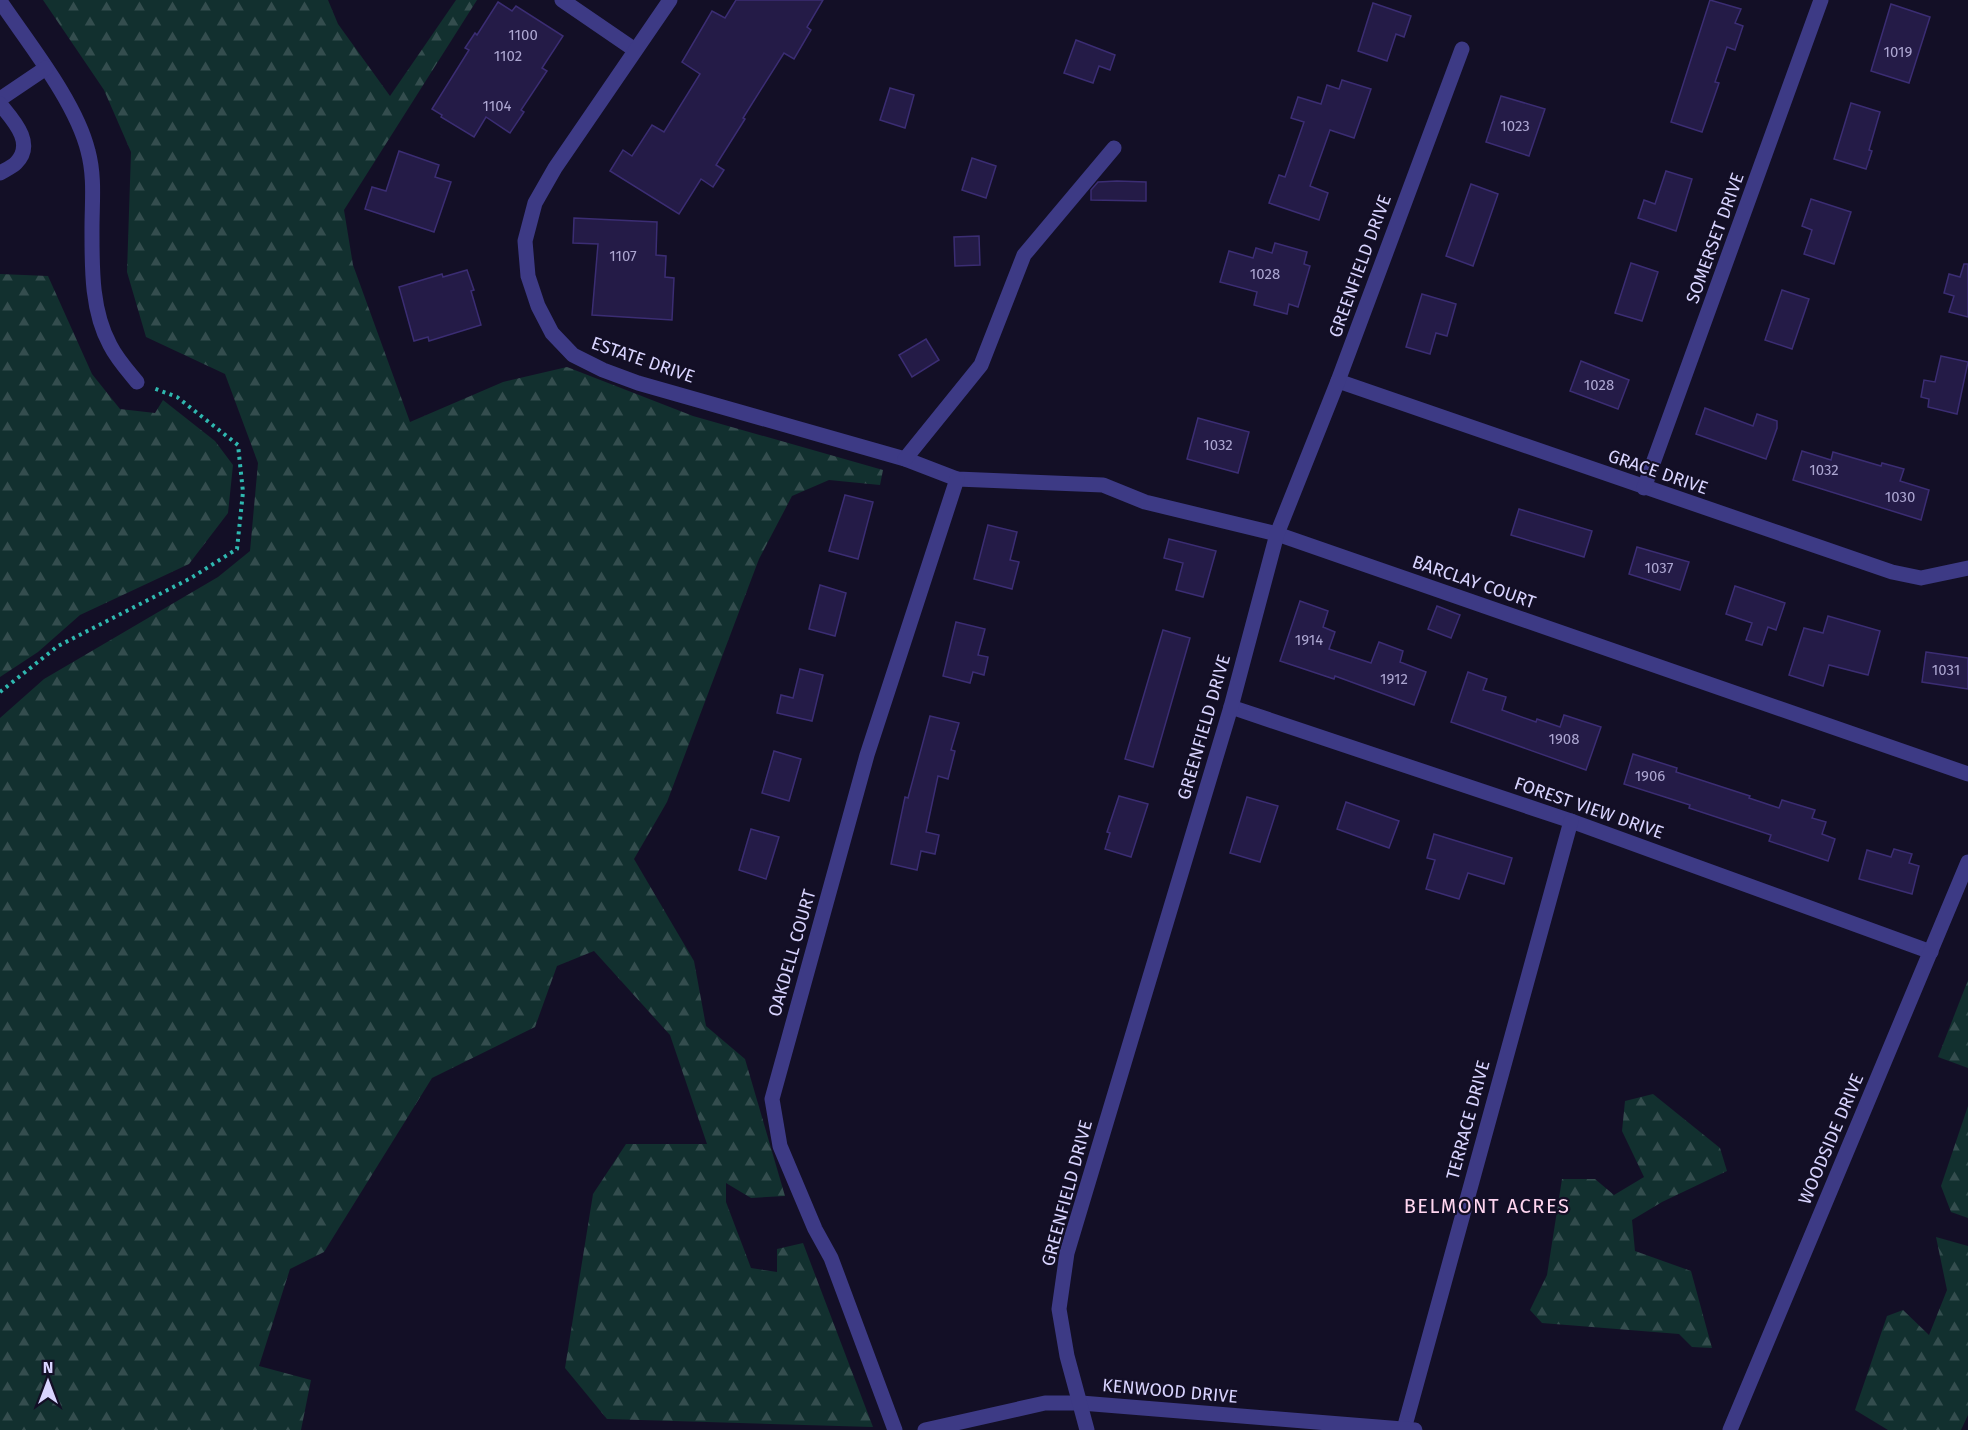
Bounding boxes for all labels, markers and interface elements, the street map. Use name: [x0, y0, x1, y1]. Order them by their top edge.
house number: 1100: [508, 26, 538, 44]
house number: 1019: [1884, 43, 1913, 61]
house number: 1102: [494, 47, 522, 65]
house number: 1104: [482, 97, 512, 115]
house number: 1023: [1500, 117, 1530, 135]
street label: SOMERSET DRIVE: [1681, 170, 1749, 306]
street label: GREENFIELD DRIVE: [1324, 192, 1396, 340]
house number: 1107: [609, 247, 637, 265]
house number: 1028: [1250, 265, 1280, 283]
street label: ESTATE DRIVE: [588, 332, 698, 388]
house number: 1028: [1584, 376, 1614, 394]
house number: 1032: [1203, 436, 1233, 454]
street label: GRACE DRIVE: [1605, 445, 1711, 499]
house number: 1032: [1809, 461, 1839, 479]
house number: 1030: [1885, 488, 1915, 506]
street label: BARCLAY COURT: [1409, 551, 1539, 614]
house number: 1037: [1645, 559, 1674, 577]
house number: 1914: [1295, 631, 1323, 649]
street label: GREENFIELD DRIVE: [1173, 652, 1235, 802]
house number: 1031: [1932, 661, 1960, 679]
house number: 1912: [1380, 670, 1408, 688]
house number: 1908: [1548, 730, 1580, 748]
house number: 1906: [1635, 767, 1665, 785]
street label: FOREST VIEW DRIVE: [1511, 772, 1667, 844]
street label: OAKDELL COURT: [763, 886, 821, 1019]
street label: TERRACE DRIVE: [1441, 1058, 1495, 1182]
street label: WOODSIDE DRIVE: [1794, 1070, 1868, 1208]
street label: GREENFIELD DRIVE: [1037, 1118, 1097, 1268]
district label: BELMONT ACRES: [1404, 1194, 1570, 1218]
north arrow: [18, 1352, 78, 1412]
text: N: [43, 1358, 53, 1377]
street label: KENWOOD DRIVE: [1101, 1374, 1239, 1408]

